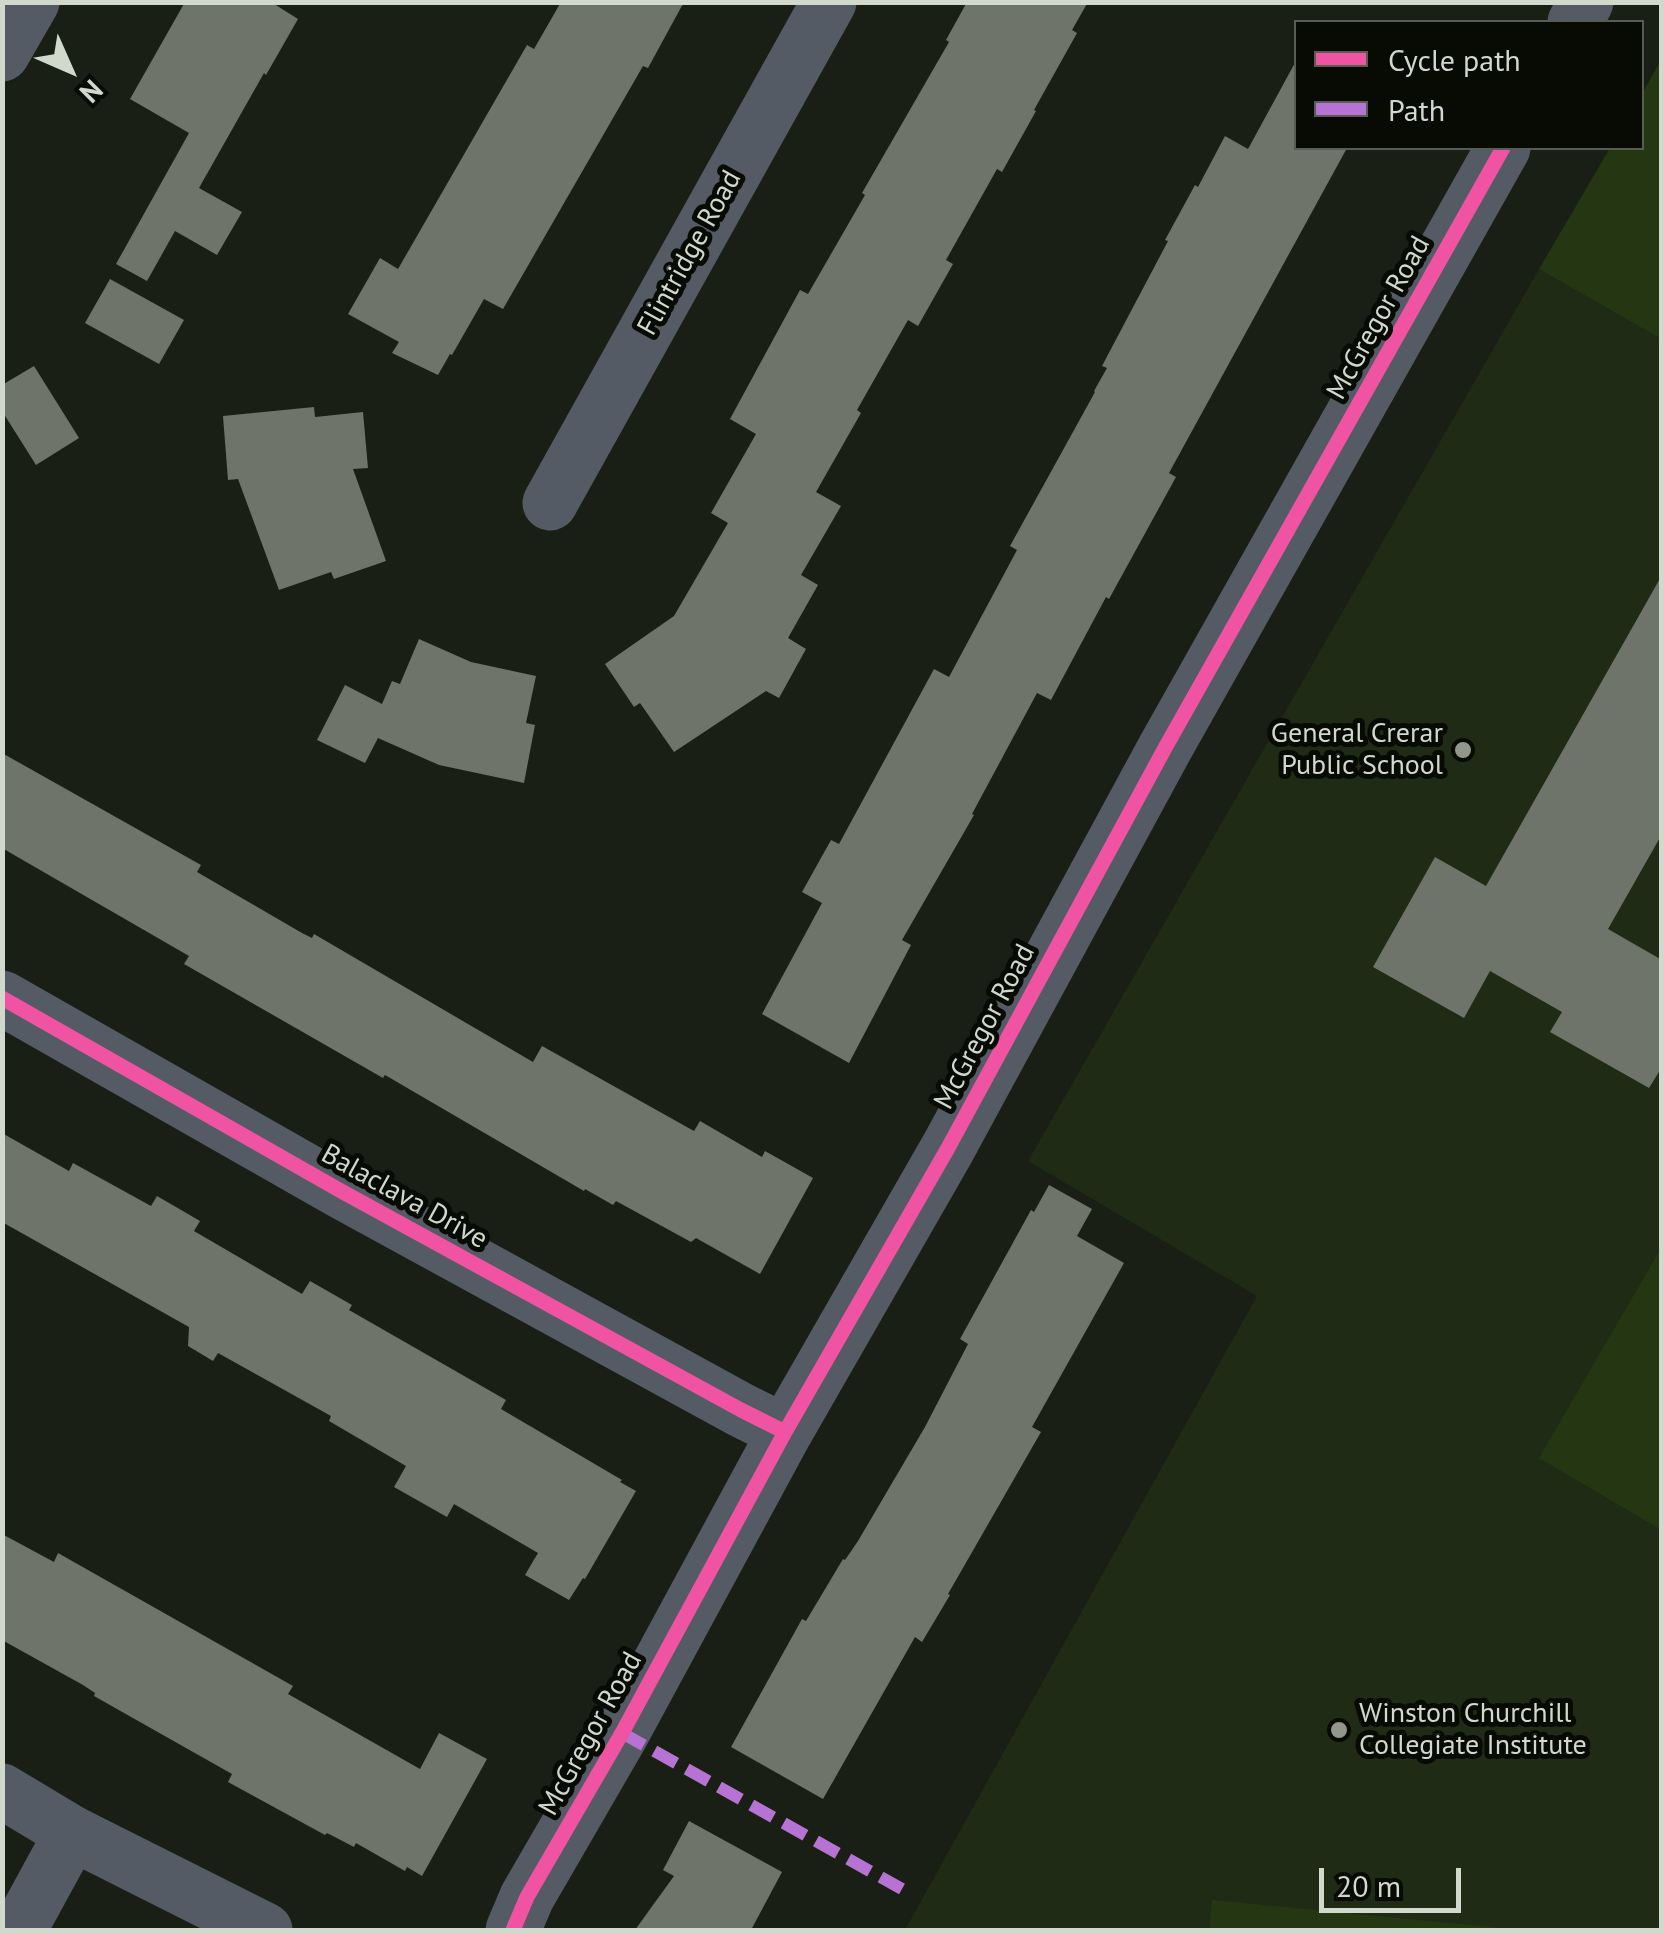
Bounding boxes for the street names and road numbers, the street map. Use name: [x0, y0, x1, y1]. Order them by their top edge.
street label: Flintridge Road: [631, 165, 749, 341]
street label: McGregor Road: [1320, 230, 1438, 406]
street label: McGregor Road: [928, 939, 1042, 1115]
street label: Balaclava Drive: [315, 1138, 493, 1256]
street label: McGregor Road: [532, 1646, 650, 1822]

